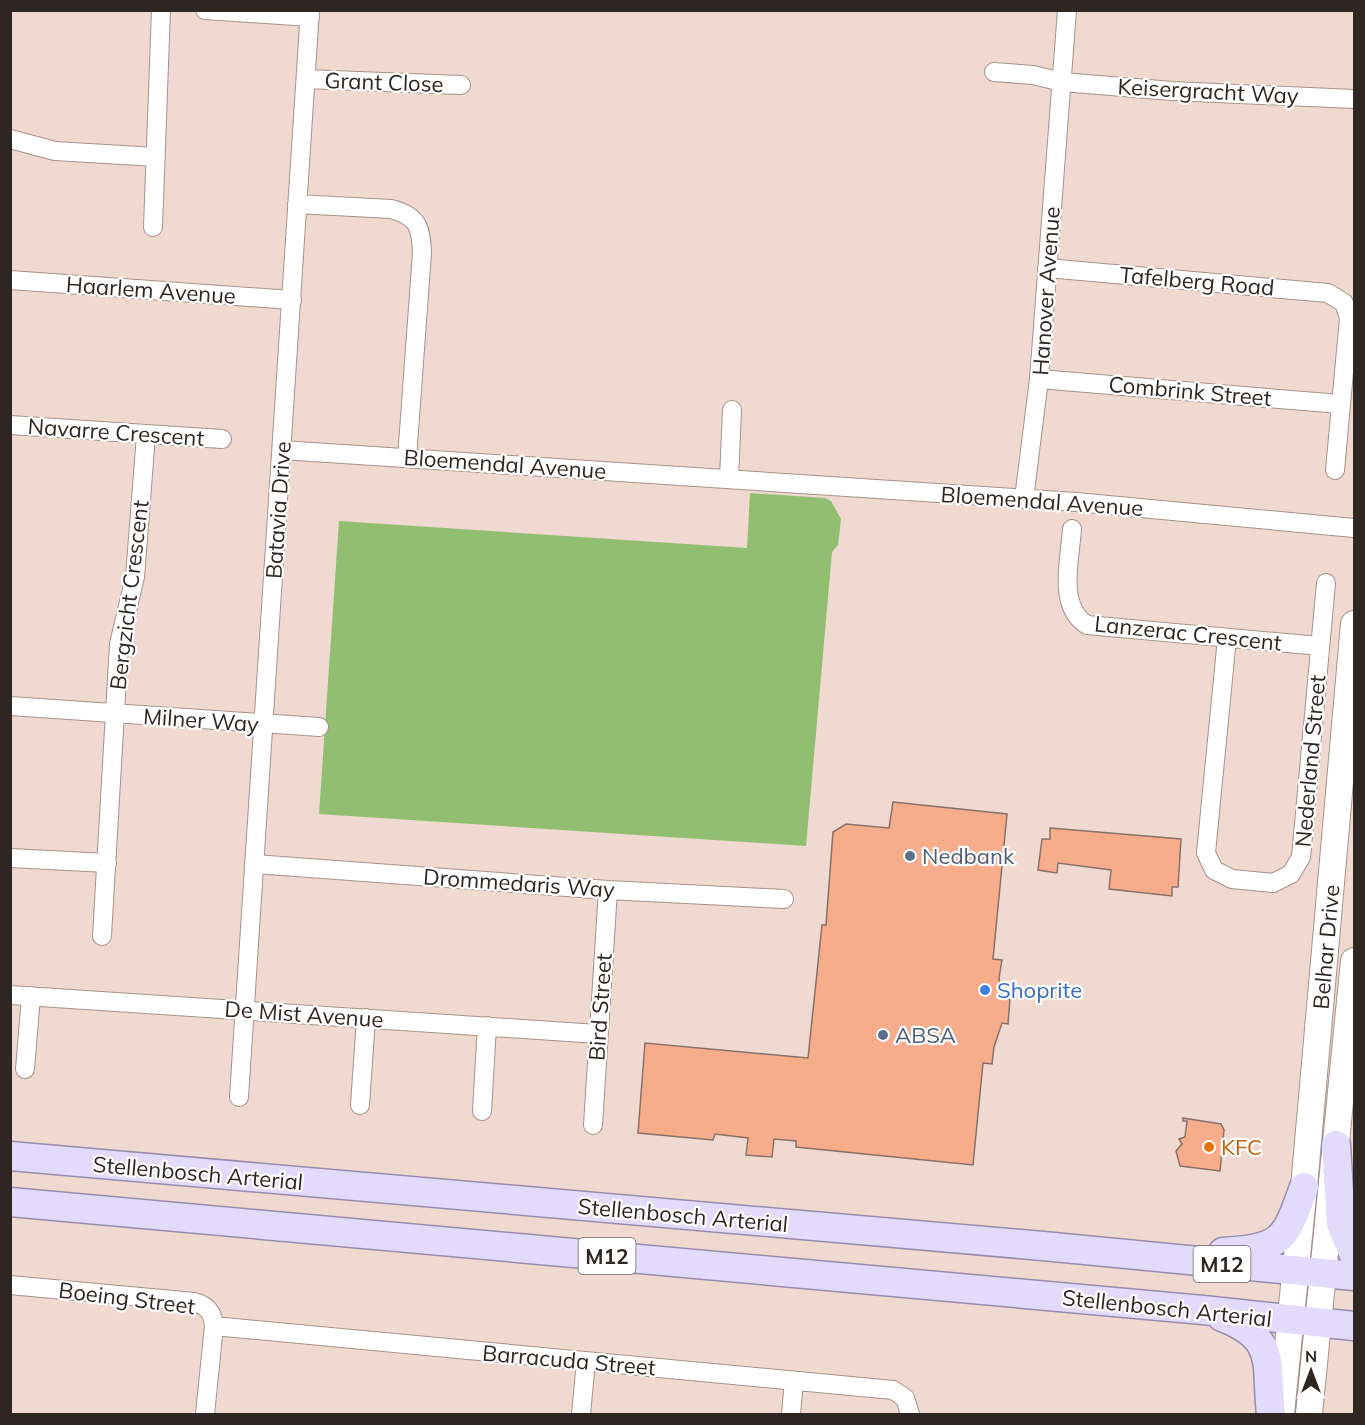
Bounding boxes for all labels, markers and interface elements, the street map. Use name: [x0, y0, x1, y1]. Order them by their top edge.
street label: Grant Close: [324, 66, 444, 98]
street label: Keisergracht Way: [1117, 72, 1300, 110]
street label: Hanover Avenue: [1026, 206, 1066, 376]
street label: Tafelberg Road: [1119, 260, 1275, 302]
street label: Haarlem Avenue: [65, 270, 237, 310]
street label: Combrink Street: [1107, 370, 1273, 412]
street label: Navarre Crescent: [27, 412, 205, 452]
street label: Batavia Drive: [259, 440, 297, 580]
street label: Bloemendal Avenue: [403, 443, 607, 485]
street label: Bloemendal Avenue: [940, 480, 1144, 522]
street label: Bergzicht Crescent: [103, 498, 155, 691]
street label: Lanzerac Crescent: [1093, 609, 1283, 657]
street label: Nederland Street: [1289, 673, 1331, 848]
street label: Milner Way: [142, 702, 260, 738]
place label: Nedbank: [922, 842, 1015, 870]
marker: Nedbank: [903, 849, 917, 863]
street label: Drommedaris Way: [422, 862, 616, 904]
street label: Belhar Drive: [1307, 883, 1345, 1011]
street label: Bird Street: [582, 952, 618, 1062]
place label: Shoprite: [997, 976, 1082, 1004]
marker: Shoprite: [978, 983, 992, 997]
street label: De Mist Avenue: [224, 994, 384, 1034]
place label: ABSA: [895, 1021, 956, 1049]
marker: ABSA: [876, 1028, 890, 1042]
place label: KFC: [1221, 1133, 1262, 1161]
marker: KFC: [1202, 1140, 1216, 1154]
street label: Stellenbosch Arterial: [92, 1150, 304, 1196]
street label: Stellenbosch Arterial: [577, 1192, 789, 1238]
road number: M12: [578, 1238, 636, 1274]
road number: M12: [1194, 1246, 1250, 1282]
street label: Boeing Street: [57, 1276, 197, 1320]
street label: Stellenbosch Arterial: [1061, 1283, 1273, 1333]
street label: Barracuda Street: [481, 1338, 657, 1382]
north arrow: [1281, 1341, 1341, 1401]
text: N: [1305, 1346, 1317, 1366]

